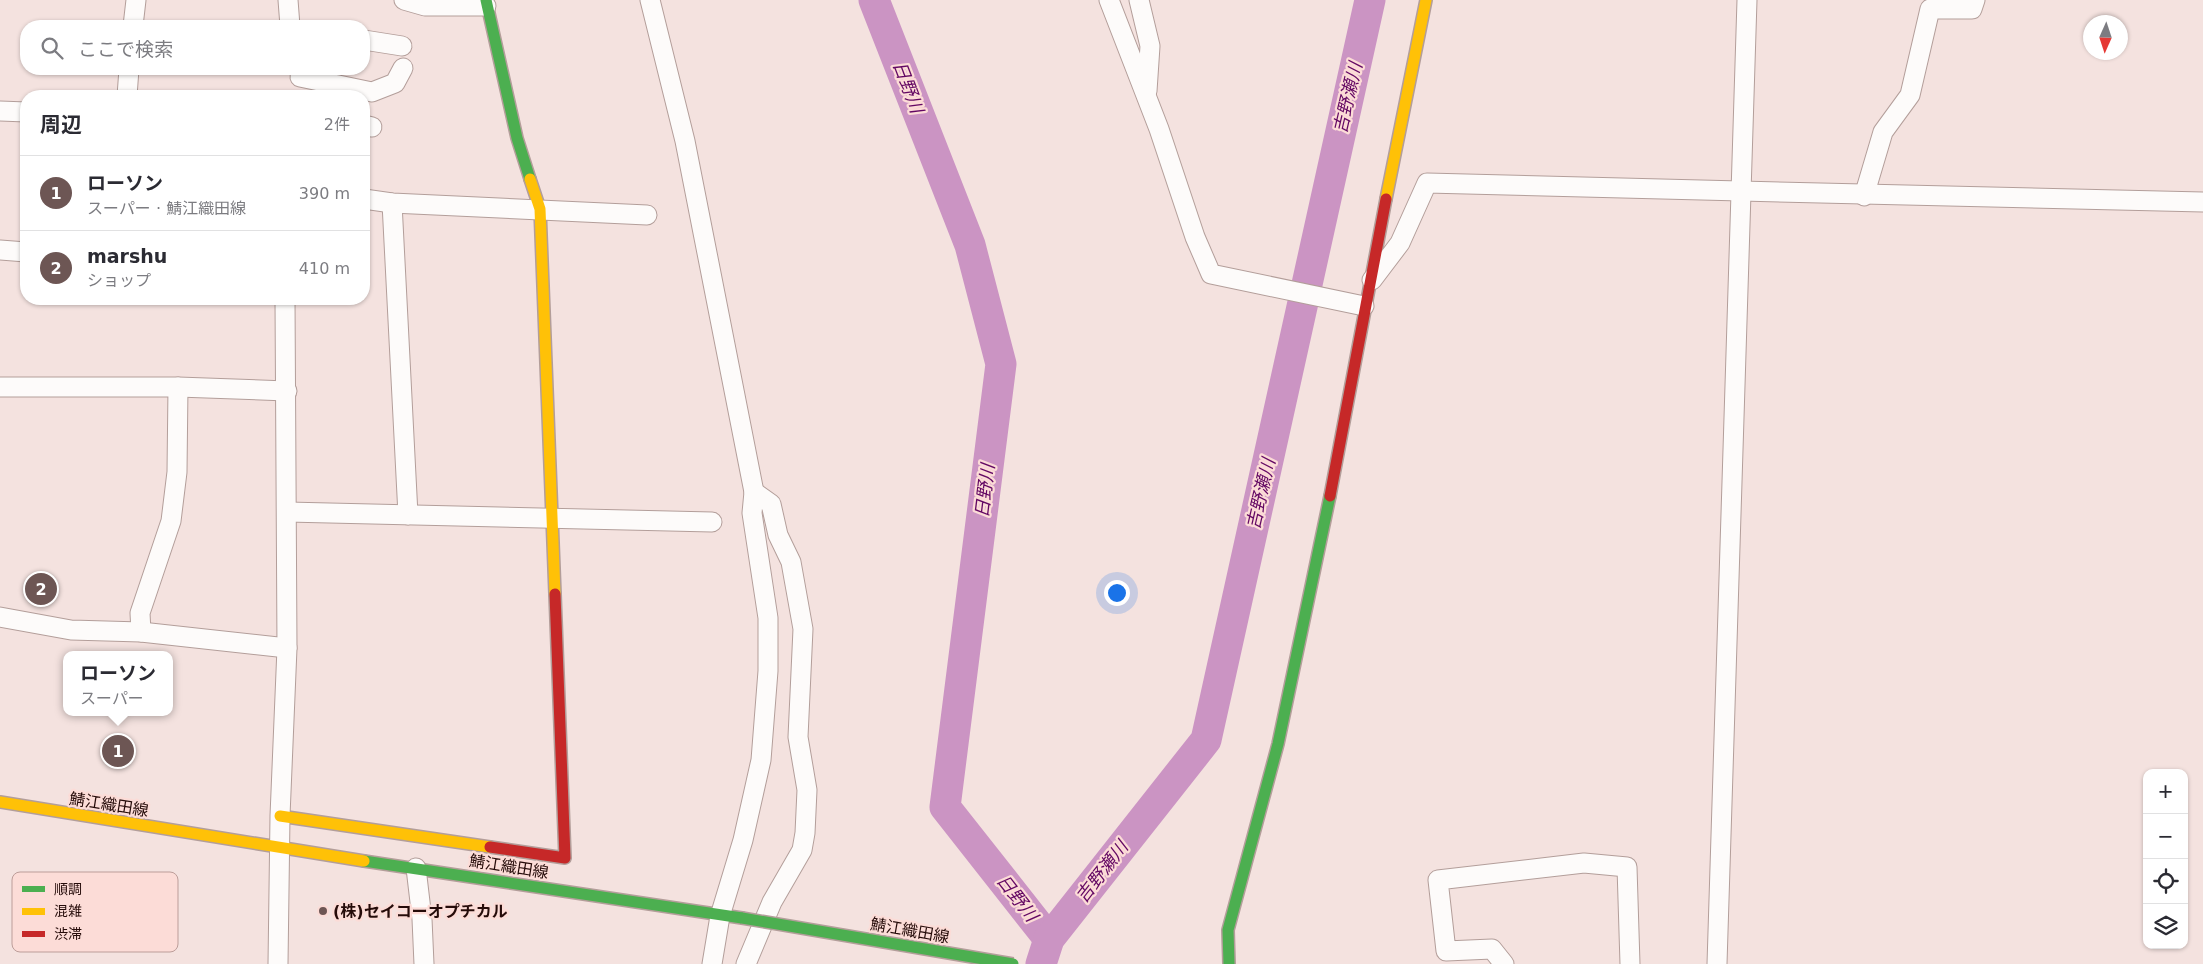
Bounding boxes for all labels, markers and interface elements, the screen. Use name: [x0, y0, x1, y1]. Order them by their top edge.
north arrow: [2083, 15, 2128, 60]
search box: [20, 20, 370, 75]
icon: search: [38, 34, 66, 62]
text: ここで検索: [78, 38, 173, 60]
water label: 日野川: [889, 58, 929, 118]
water label: 吉野瀬川: [1329, 58, 1366, 135]
text: 周辺: [40, 113, 82, 137]
text: 2件: [324, 115, 350, 134]
text: ローソン: [87, 172, 163, 194]
text: 1: [50, 184, 62, 203]
text: 390 m: [299, 184, 350, 203]
text: スーパー · 鯖江織田線: [87, 199, 246, 218]
text: marshu: [87, 245, 167, 267]
text: 2: [50, 259, 62, 278]
text: 410 m: [299, 259, 350, 278]
text: ショップ: [87, 271, 151, 290]
water label: 吉野瀬川: [1242, 454, 1279, 531]
water label: 日野川: [971, 461, 998, 519]
pin: 2: [25, 570, 57, 608]
your location: [1104, 580, 1130, 606]
popup: [63, 651, 173, 716]
text: ローソン: [80, 662, 156, 684]
text: スーパー: [80, 689, 144, 708]
pin: 1: [102, 732, 134, 770]
map controls: [2143, 769, 2188, 949]
button: +: [2143, 769, 2188, 814]
street label: 鯖江織田線: [68, 789, 150, 820]
button: −: [2143, 814, 2188, 859]
water label: 吉野瀬川: [1071, 835, 1133, 907]
street label: 鯖江織田線: [468, 851, 550, 882]
button: locate: [2143, 859, 2188, 904]
water label: 日野川: [992, 870, 1044, 927]
legend: [12, 872, 178, 952]
text: 順調: [54, 881, 82, 897]
place label: (株)セイコーオプチカル: [333, 902, 508, 921]
text: 混雑: [54, 903, 82, 919]
button: layers: [2143, 904, 2188, 949]
marker: (株)セイコーオプチカル: [317, 905, 329, 917]
street label: 鯖江織田線: [869, 914, 951, 947]
text: 渋滞: [54, 926, 82, 942]

